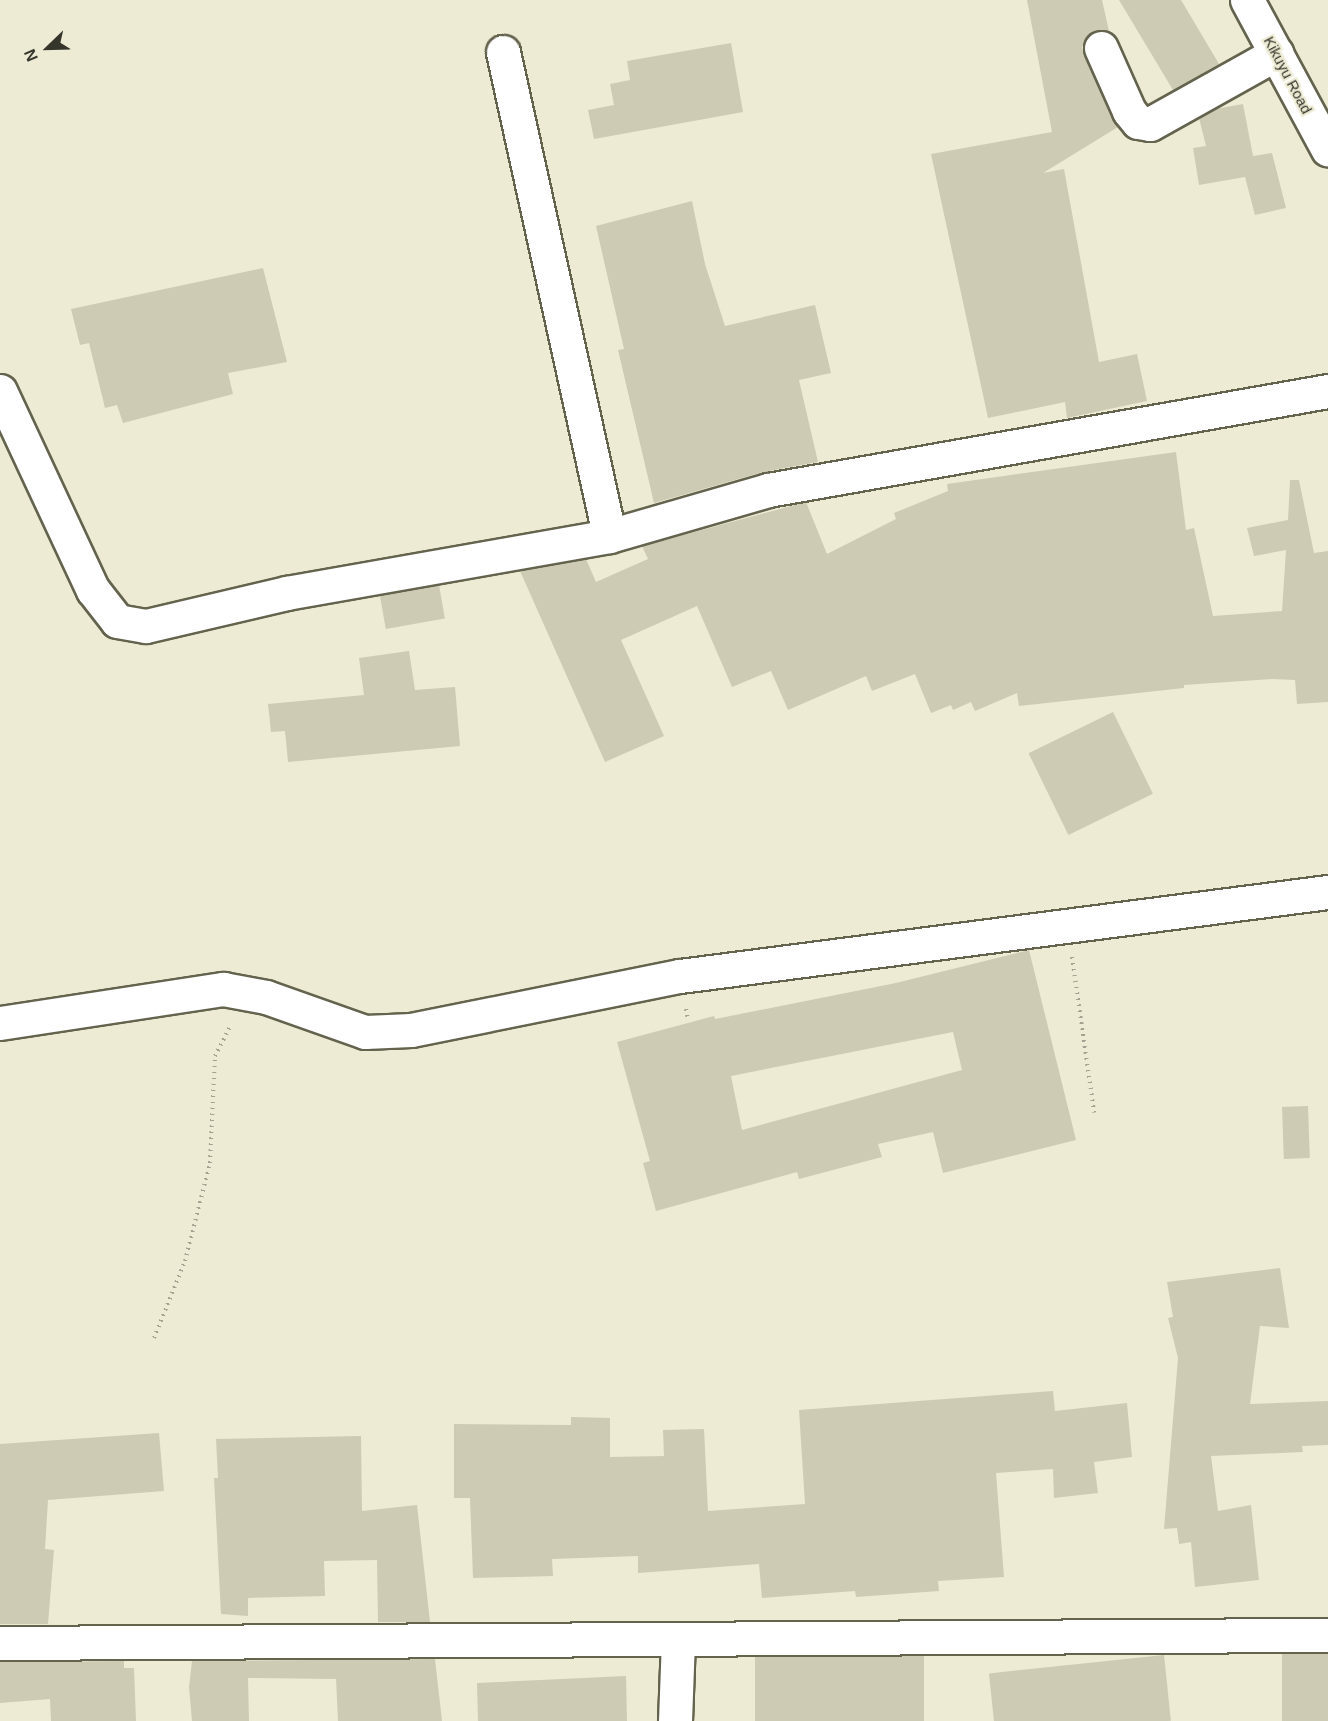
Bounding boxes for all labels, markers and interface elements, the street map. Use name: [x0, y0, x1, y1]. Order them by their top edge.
north arrow: [18, 18, 78, 78]
street label: Kikuyu Road: [1260, 33, 1316, 117]
text: N: [21, 47, 41, 64]

